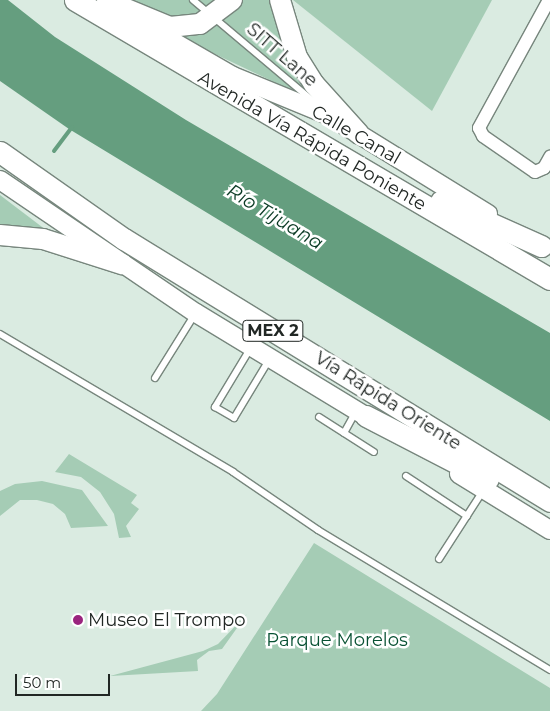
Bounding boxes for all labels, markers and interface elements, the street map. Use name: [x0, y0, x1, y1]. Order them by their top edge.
street label: SITT Lane: [242, 19, 322, 91]
street label: Avenida Vía Rápida Poniente: [194, 67, 430, 215]
street label: Calle Canal: [308, 101, 404, 169]
water label: Río Tijuana: [223, 179, 327, 255]
road number: MEX 2: [242, 318, 304, 344]
street label: Vía Rápida Oriente: [311, 347, 465, 455]
place label: Museo El Trompo: [88, 609, 245, 631]
marker: Museo El Trompo: [72, 614, 84, 626]
park label: Parque Morelos: [266, 629, 408, 651]
scale bar: [18, 664, 112, 696]
text: 50 m: [23, 673, 61, 692]

